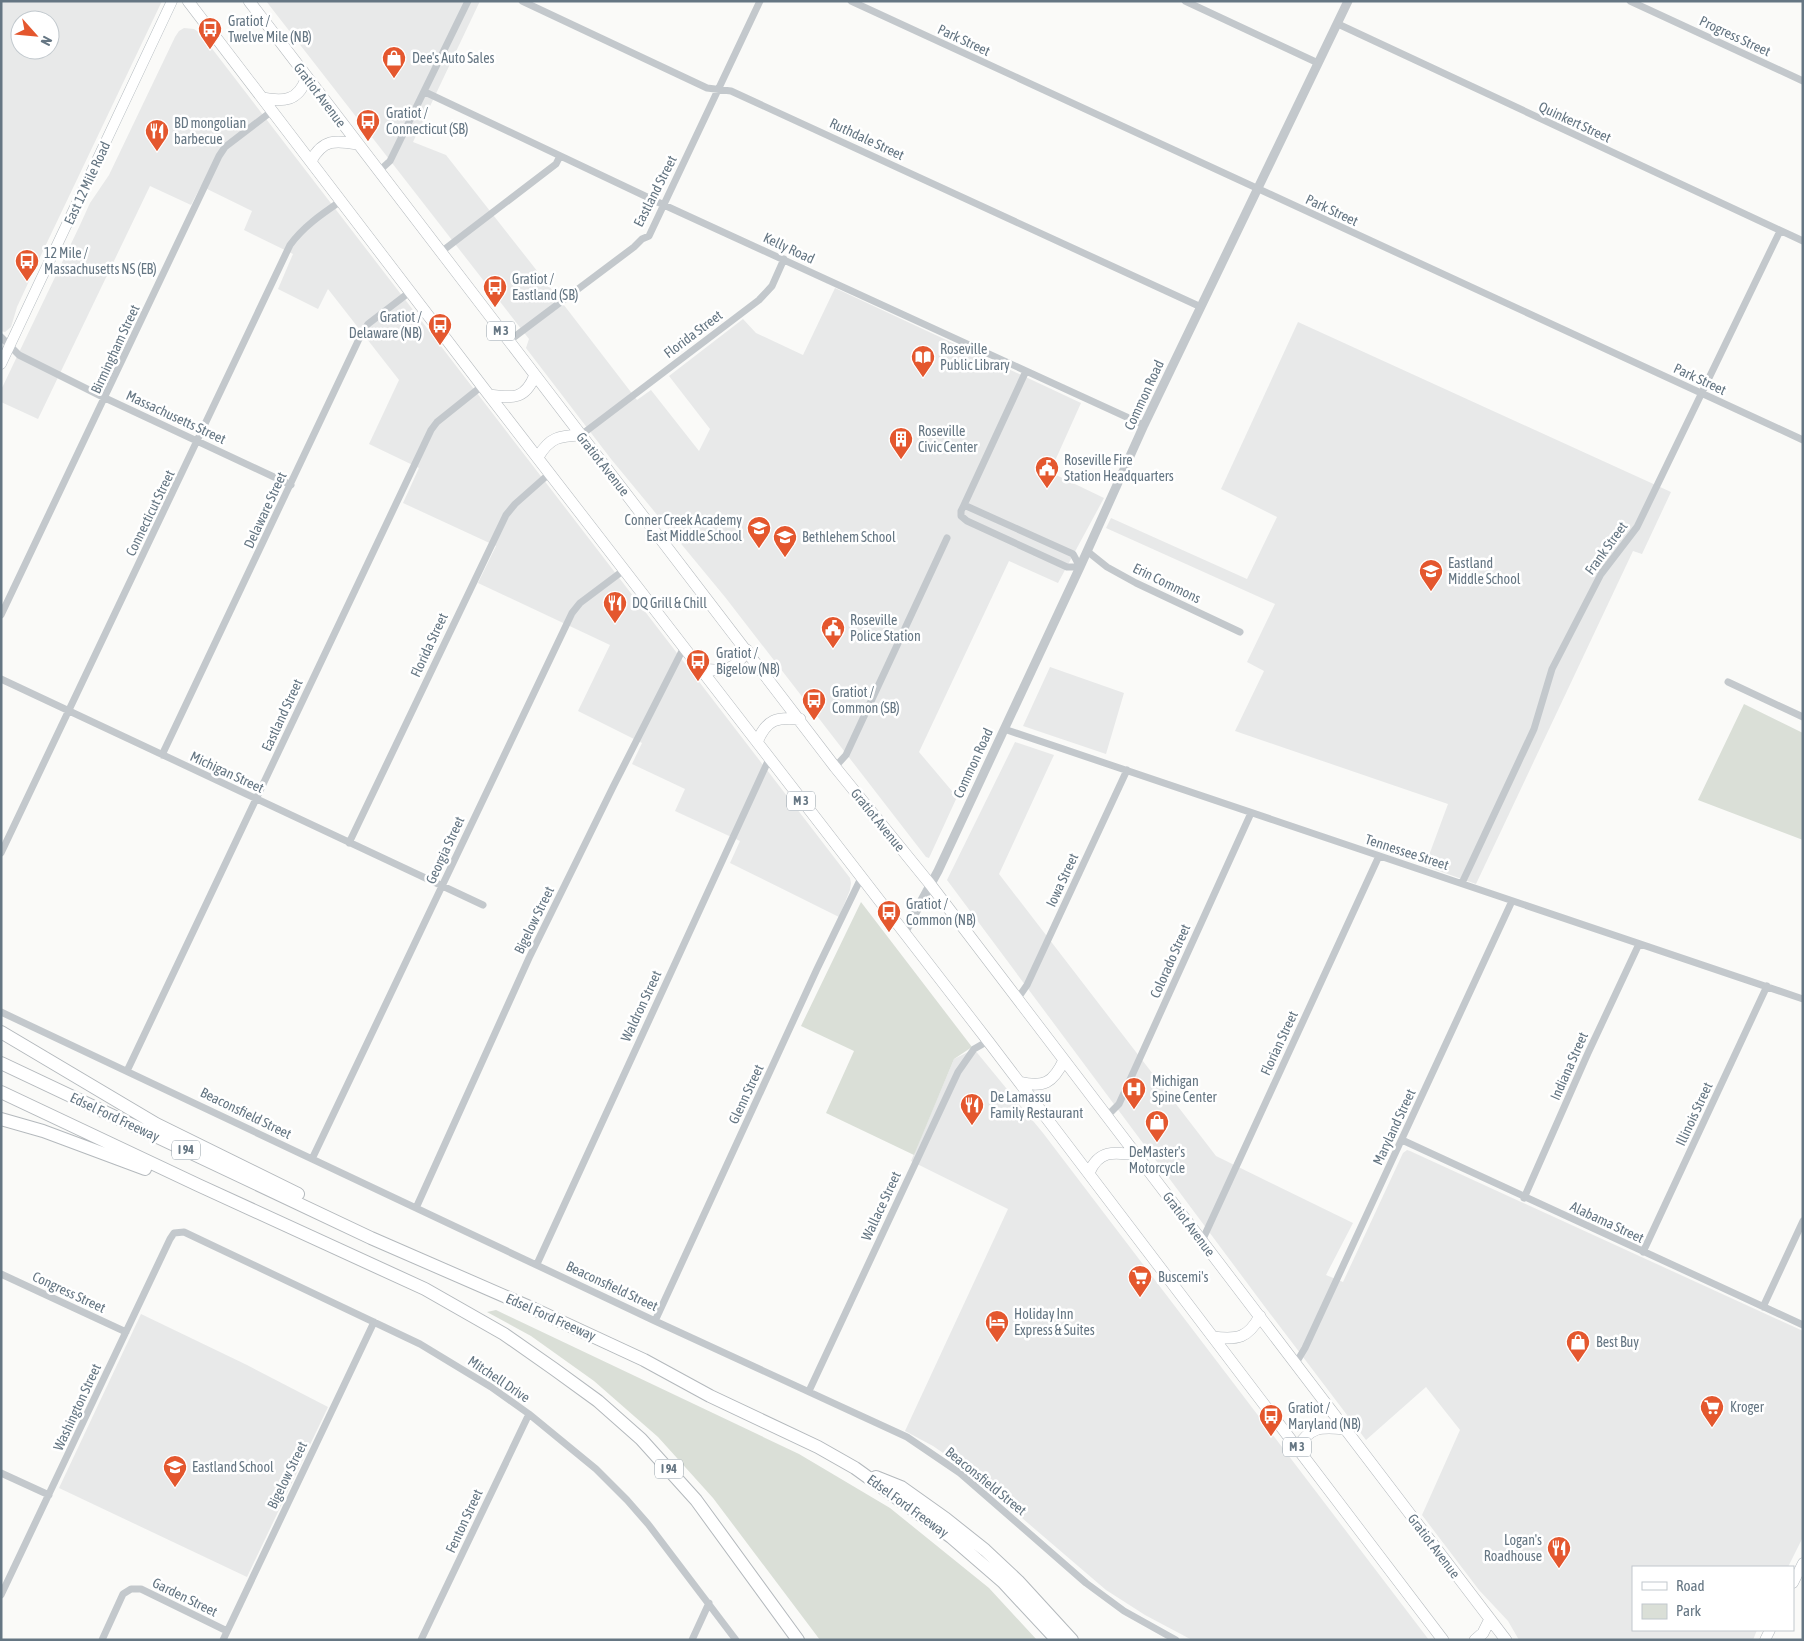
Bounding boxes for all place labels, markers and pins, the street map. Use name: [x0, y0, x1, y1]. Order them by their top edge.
place label: Gratiot / Twelve Mile (NB): [228, 13, 312, 45]
bus stop icon: Gratiot / Twelve Mile (NB): [197, 16, 223, 50]
shop icon: Dee's Auto Sales: [381, 45, 407, 79]
place label: Dee's Auto Sales: [412, 50, 495, 66]
place label: Gratiot / Connecticut (SB): [386, 105, 468, 137]
bus stop icon: Gratiot / Connecticut (SB): [355, 108, 381, 142]
place label: BD mongolian barbecue: [174, 115, 246, 147]
restaurant icon: BD mongolian barbecue: [144, 118, 170, 152]
place label: 12 Mile / Massachusetts NS (EB): [44, 245, 157, 277]
bus stop icon: 12 Mile / Massachusetts NS (EB): [14, 248, 40, 282]
place label: Gratiot / Eastland (SB): [512, 271, 578, 303]
bus stop icon: Gratiot / Eastland (SB): [482, 274, 508, 308]
place label: Gratiot / Delaware (NB): [349, 309, 422, 341]
bus stop icon: Gratiot / Delaware (NB): [427, 312, 453, 346]
place label: Roseville Public Library: [940, 341, 1010, 373]
library icon: Roseville Public Library: [910, 344, 936, 378]
place label: Roseville Civic Center: [918, 423, 978, 455]
building icon: Roseville Civic Center: [888, 426, 914, 460]
place label: Roseville Fire Station Headquarters: [1064, 452, 1174, 484]
public building icon: Roseville Fire Station Headquarters: [1034, 455, 1060, 489]
place label: Conner Creek Academy East Middle School: [625, 512, 742, 544]
school or university icon: Conner Creek Academy East Middle School: [746, 515, 772, 549]
school or university icon: Bethlehem School: [772, 524, 798, 558]
place label: Bethlehem School: [802, 529, 896, 545]
place label: Eastland Middle School: [1448, 555, 1521, 587]
school or university icon: Eastland Middle School: [1418, 558, 1444, 592]
restaurant icon: DQ Grill & Chill: [602, 590, 628, 624]
place label: DQ Grill & Chill: [632, 595, 707, 611]
place label: Roseville Police Station: [850, 612, 921, 644]
public building icon: Roseville Police Station: [820, 615, 846, 649]
place label: Gratiot / Bigelow (NB): [716, 645, 780, 677]
bus stop icon: Gratiot / Bigelow (NB): [685, 648, 711, 682]
place label: Gratiot / Common (SB): [832, 684, 900, 716]
bus stop icon: Gratiot / Common (SB): [801, 687, 827, 721]
place label: Gratiot / Common (NB): [906, 896, 976, 928]
bus stop icon: Gratiot / Common (NB): [876, 899, 902, 933]
place label: Michigan Spine Center: [1152, 1073, 1217, 1105]
hospital icon: Michigan Spine Center: [1121, 1076, 1147, 1110]
place label: De Lamassu Family Restaurant: [990, 1089, 1083, 1121]
restaurant icon: De Lamassu Family Restaurant: [959, 1092, 985, 1126]
shop icon: DeMaster's Motorcycle: [1144, 1109, 1170, 1143]
place label: DeMaster's Motorcycle: [1129, 1144, 1185, 1176]
supermarket icon: Buscemi's: [1127, 1264, 1153, 1298]
place label: Buscemi's: [1158, 1269, 1208, 1285]
place label: Holiday Inn Express & Suites: [1014, 1306, 1095, 1338]
hotel icon: Holiday Inn Express & Suites: [984, 1309, 1010, 1343]
shop icon: Best Buy: [1565, 1329, 1591, 1363]
place label: Best Buy: [1596, 1334, 1639, 1350]
supermarket icon: Kroger: [1699, 1394, 1725, 1428]
place label: Kroger: [1730, 1399, 1765, 1415]
place label: Gratiot / Maryland (NB): [1288, 1400, 1361, 1432]
bus stop icon: Gratiot / Maryland (NB): [1258, 1403, 1284, 1437]
school or university icon: Eastland School: [162, 1454, 188, 1488]
place label: Eastland School: [192, 1459, 274, 1475]
place label: Logan's Roadhouse: [1484, 1532, 1542, 1564]
restaurant icon: Logan's Roadhouse: [1546, 1535, 1572, 1569]

